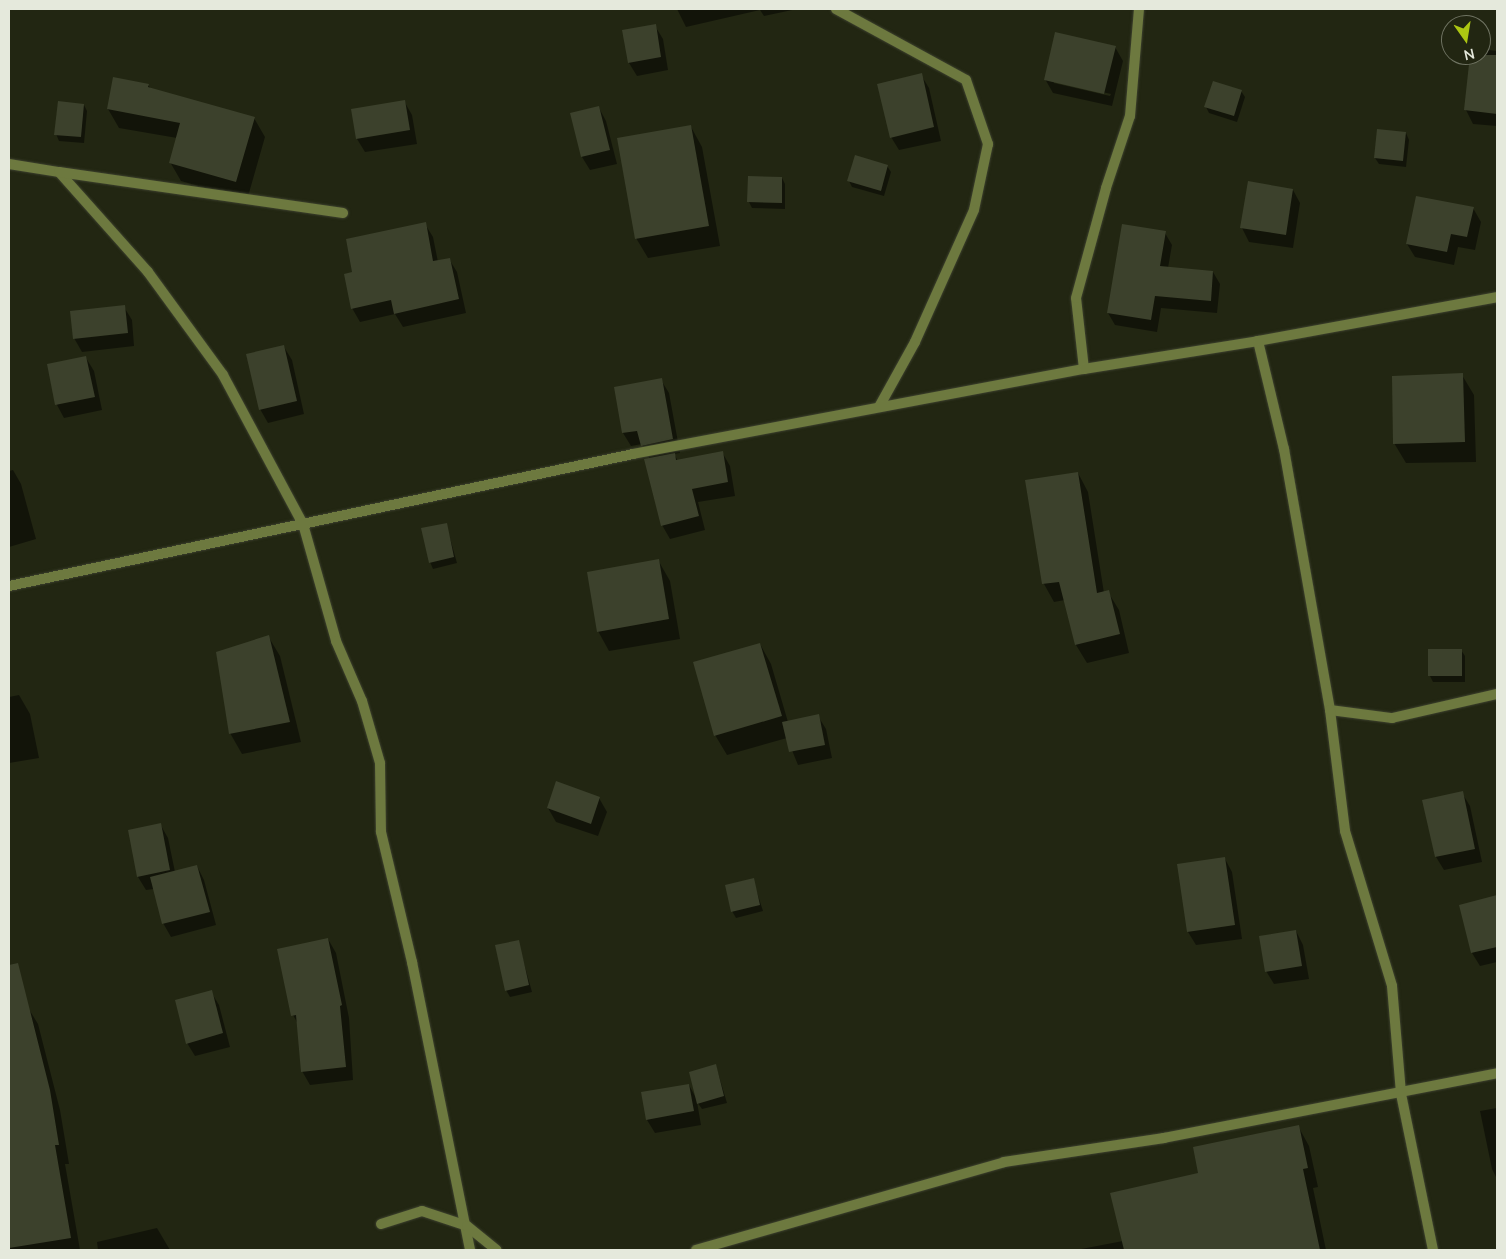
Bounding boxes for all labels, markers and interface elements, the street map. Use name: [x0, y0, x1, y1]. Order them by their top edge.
north arrow: [1441, 15, 1491, 65]
text: N: [1462, 44, 1477, 65]

